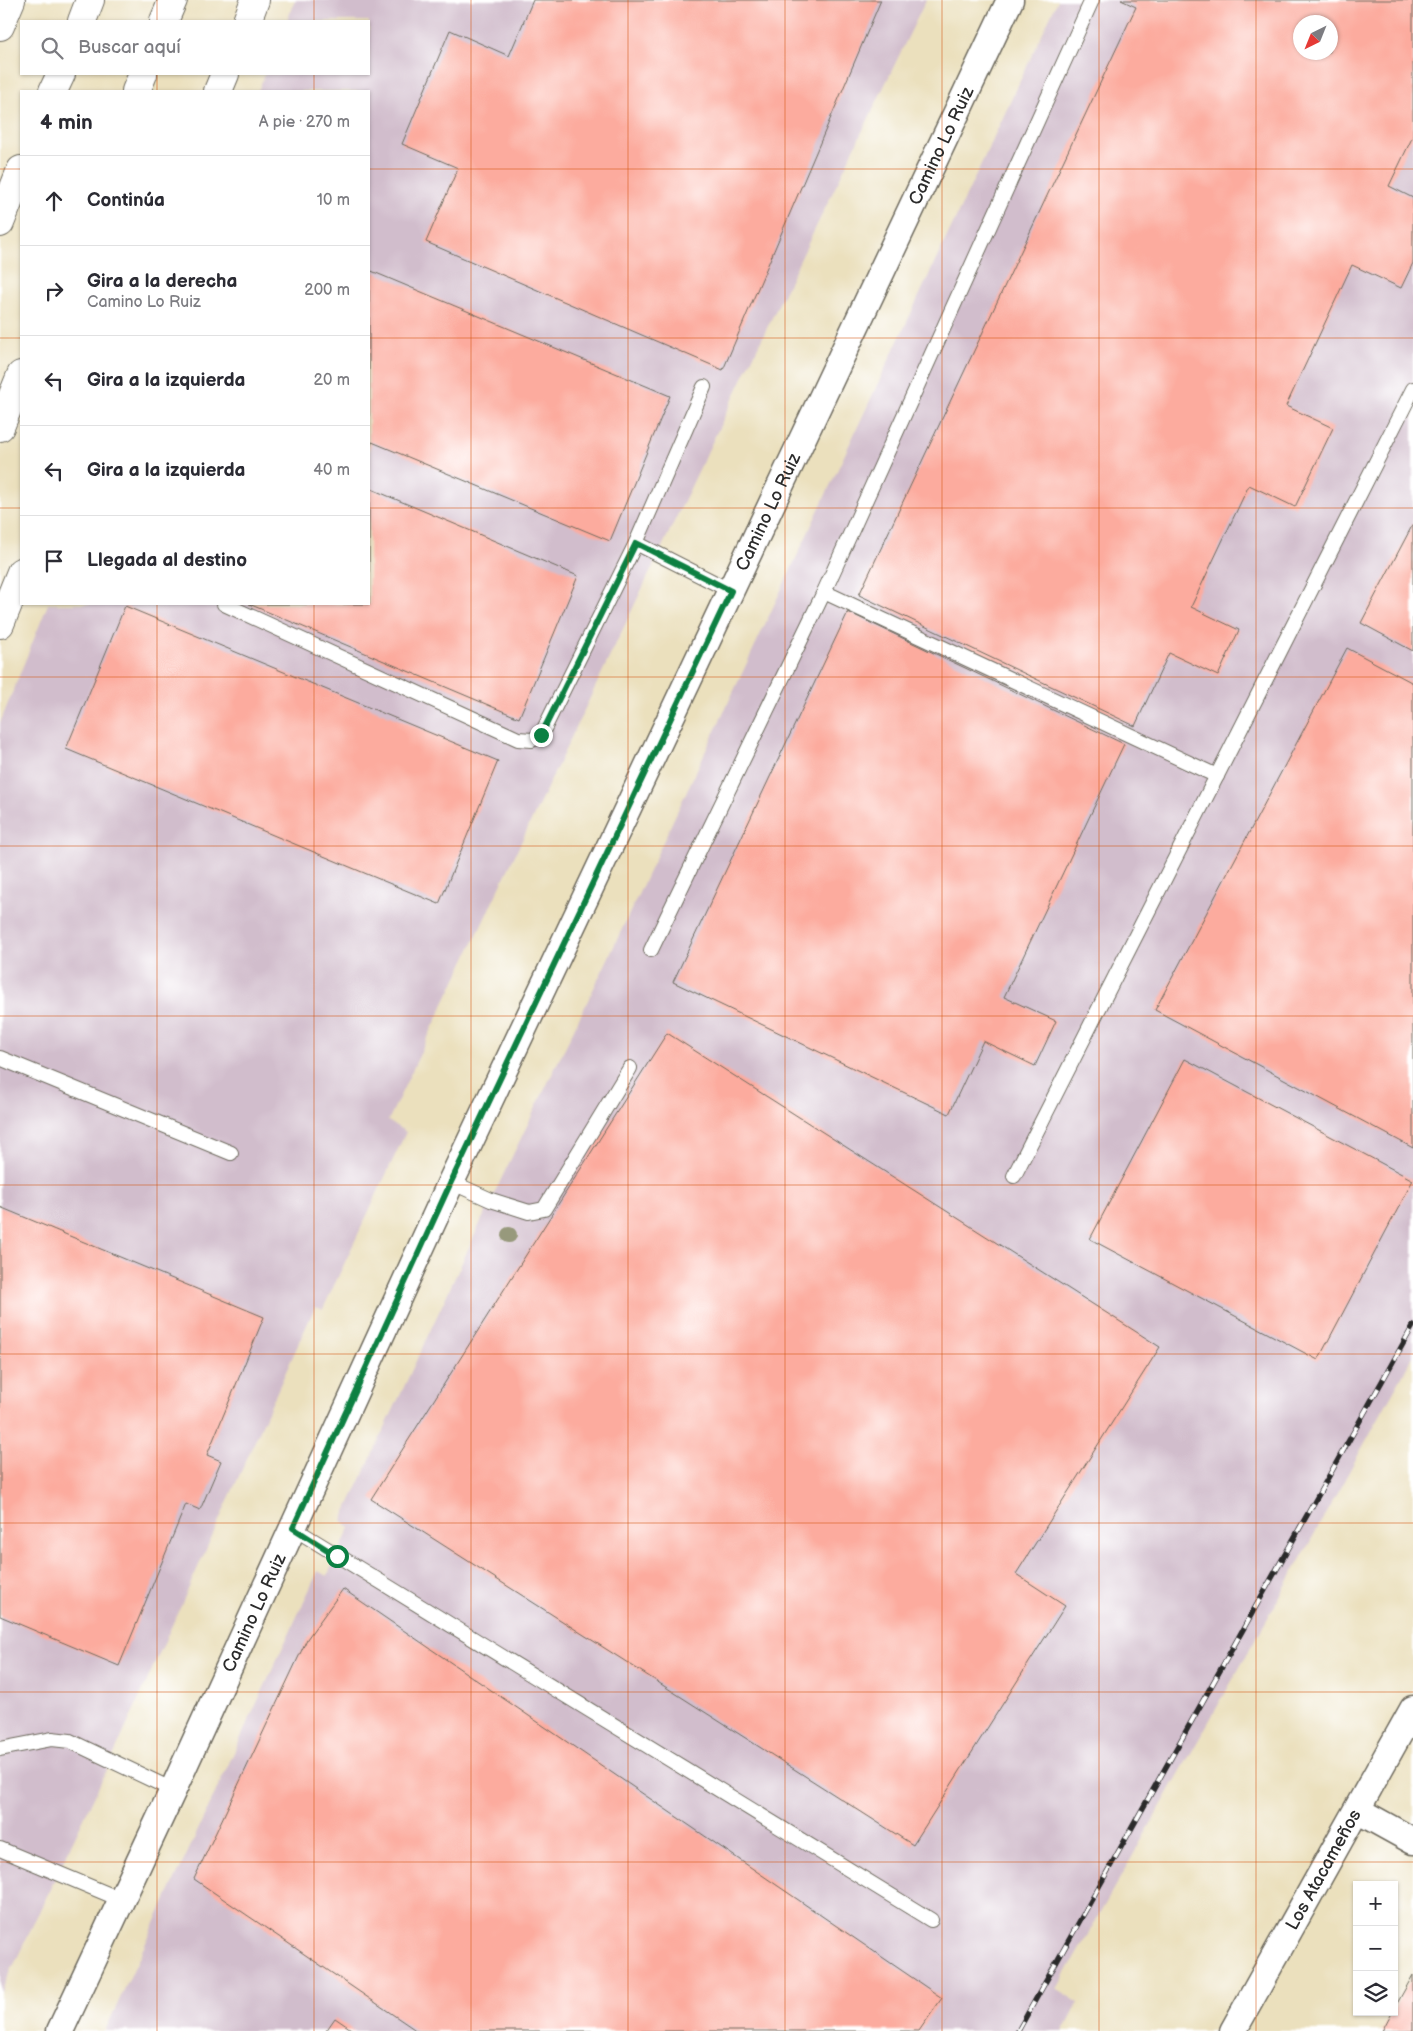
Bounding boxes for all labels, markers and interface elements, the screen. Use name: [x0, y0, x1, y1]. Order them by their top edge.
north arrow: [1293, 15, 1338, 60]
search box: [20, 20, 370, 75]
icon: search: [38, 34, 66, 62]
text: Buscar aquí: [78, 36, 181, 59]
street label: Camino Lo Ruiz: [905, 83, 979, 208]
text: 4 min: [40, 110, 93, 135]
text: A pie · 270 m: [259, 113, 350, 132]
icon: ahead: [40, 187, 68, 215]
text: Continúa: [87, 189, 165, 212]
text: 10 m: [317, 191, 350, 210]
text: Gira a la derecha: [87, 270, 237, 293]
icon: right: [40, 277, 68, 305]
text: 200 m: [304, 281, 350, 300]
text: Camino Lo Ruiz: [87, 293, 201, 312]
icon: left: [40, 367, 68, 395]
text: Gira a la izquierda: [87, 369, 245, 392]
text: 20 m: [314, 371, 350, 390]
street label: Camino Lo Ruiz: [732, 449, 805, 574]
icon: left: [40, 457, 68, 485]
text: Gira a la izquierda: [87, 459, 245, 482]
text: 40 m: [313, 461, 350, 480]
icon: arrive: [40, 547, 68, 575]
text: Llegada al destino: [87, 549, 247, 572]
route end: [530, 724, 553, 747]
route start: [326, 1545, 349, 1568]
street label: Camino Lo Ruiz: [218, 1550, 291, 1676]
street label: Los Atacameños: [1282, 1806, 1366, 1934]
map controls: [1353, 1881, 1398, 2016]
button: +: [1353, 1881, 1398, 1926]
button: −: [1353, 1926, 1398, 1971]
button: layers: [1353, 1971, 1398, 2016]

